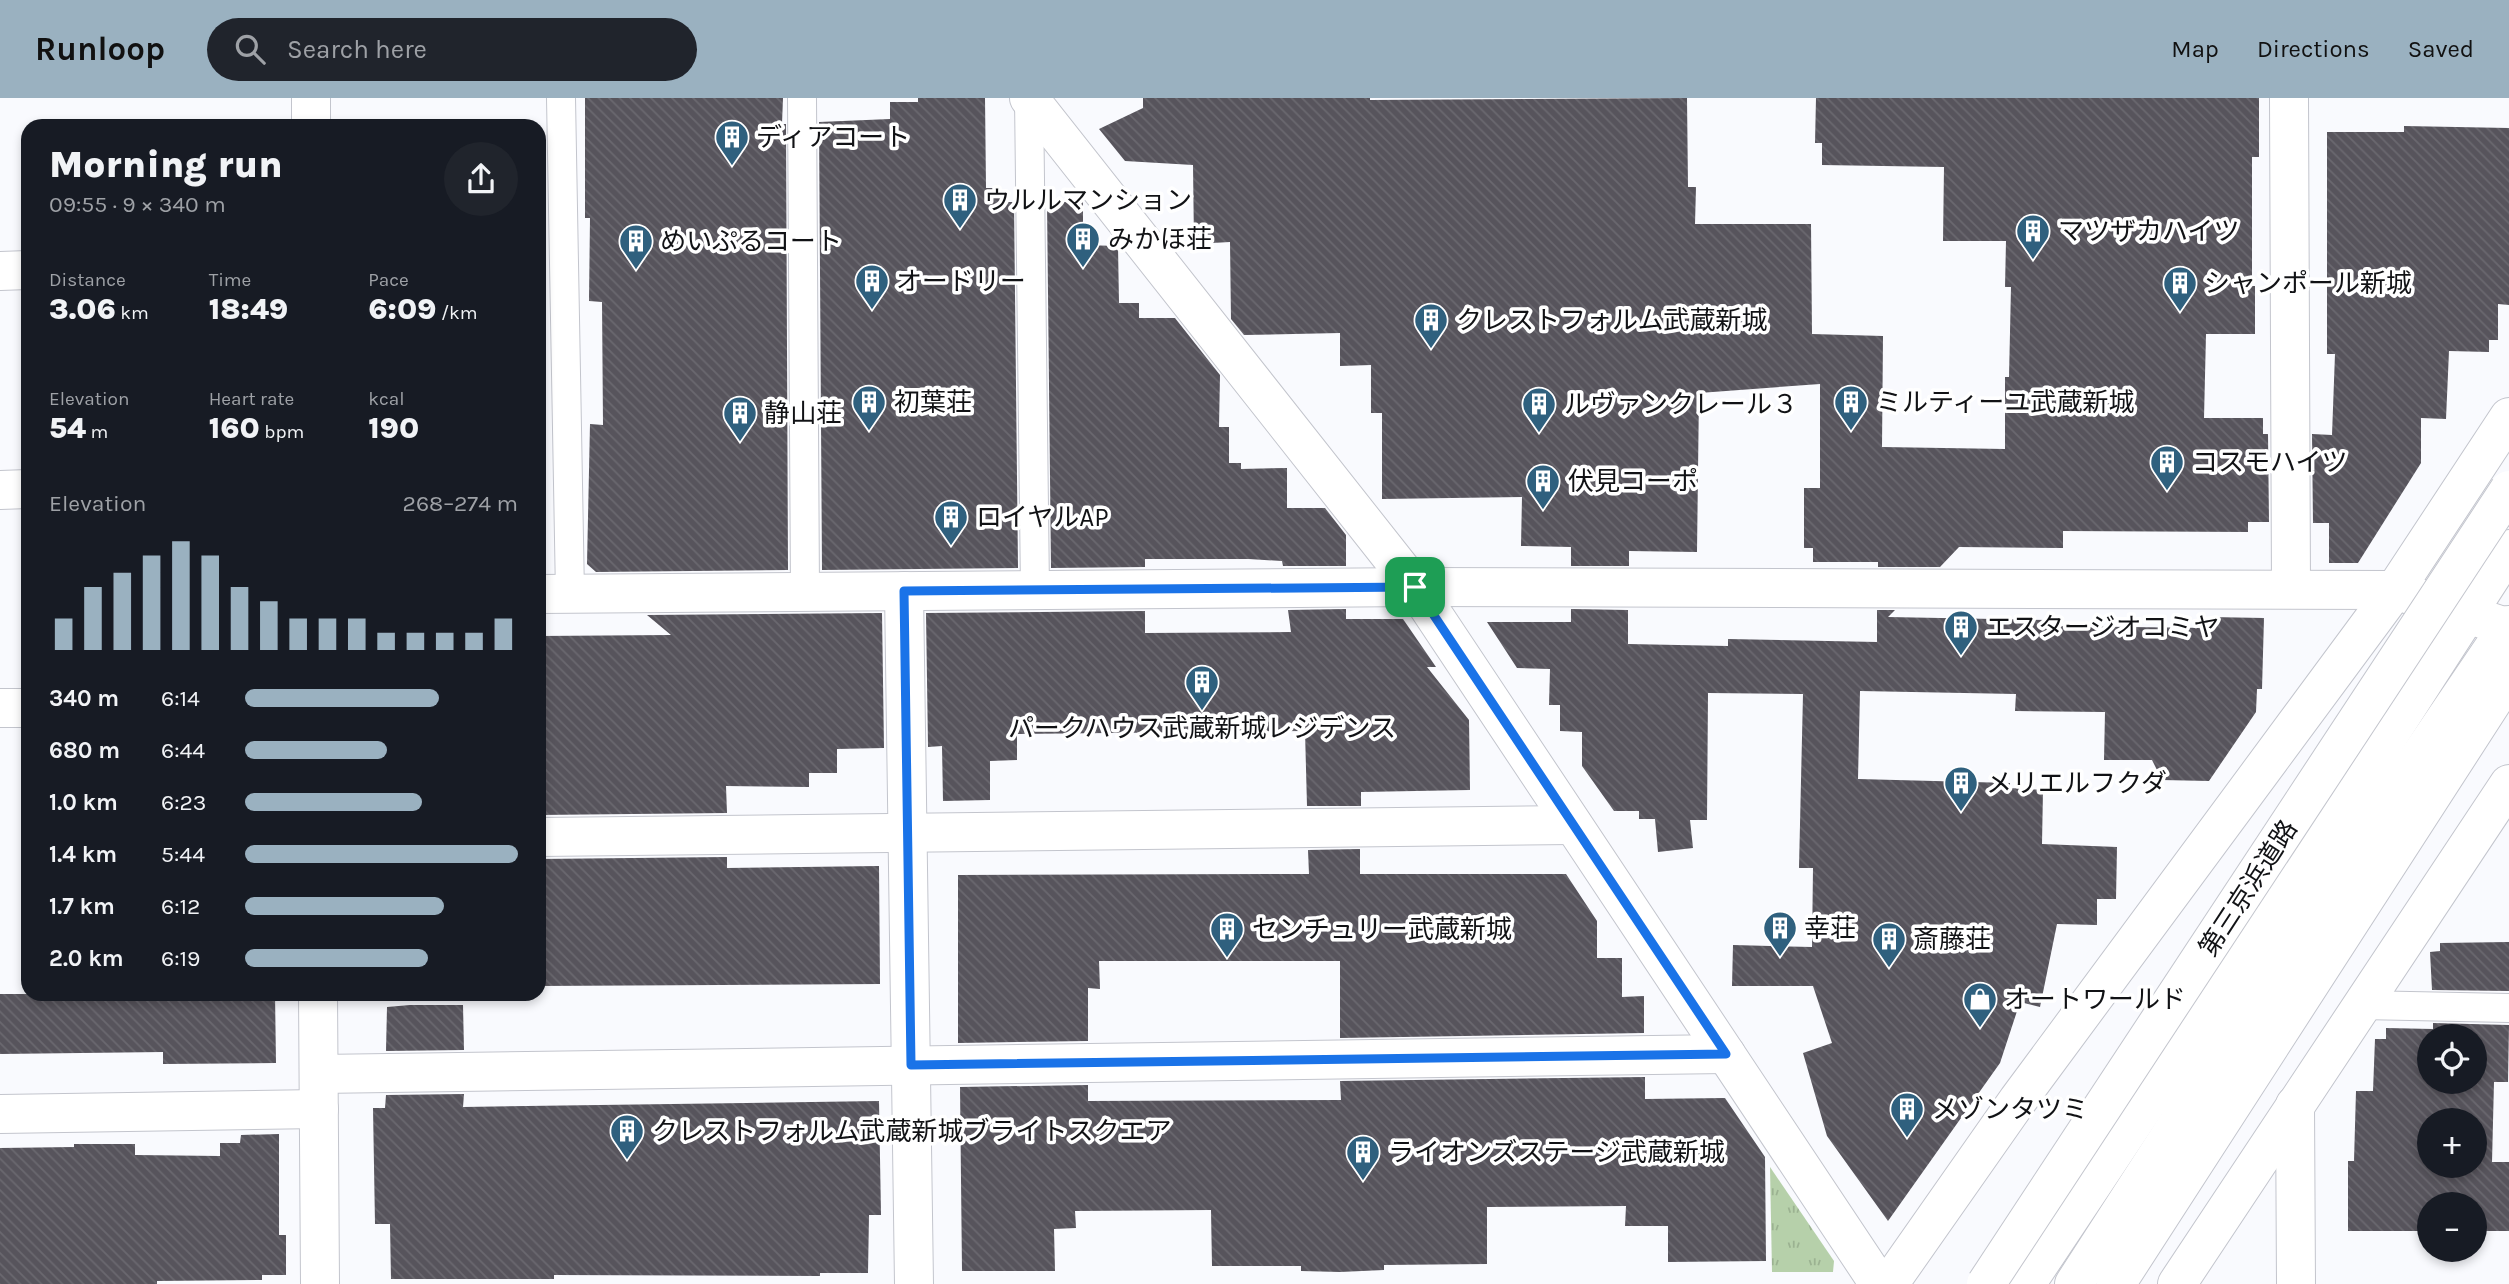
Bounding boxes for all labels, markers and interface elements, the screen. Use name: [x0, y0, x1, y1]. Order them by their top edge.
search box: [207, 18, 697, 81]
text: Runloop: [35, 30, 165, 68]
icon: search: [231, 30, 269, 68]
text: Search here: [287, 34, 427, 65]
text: Map: [2171, 35, 2219, 63]
text: Directions: [2257, 35, 2370, 63]
text: Saved: [2408, 35, 2474, 63]
building icon: ディアコート: [713, 118, 751, 167]
place label: ディアコート: [756, 122, 910, 153]
text: Morning run: [49, 142, 283, 187]
button: share: [444, 142, 518, 216]
building icon: ウルルマンション: [941, 181, 979, 230]
place label: ウルルマンション: [984, 185, 1192, 216]
text: 09:55 · 9 × 340 m: [49, 191, 226, 218]
building icon: マツザカハイツ: [2014, 212, 2052, 261]
place label: マツザカハイツ: [2058, 216, 2239, 247]
building icon: みかほ荘: [1064, 220, 1102, 269]
building icon: めいぷるコート: [617, 222, 655, 271]
place label: みかほ荘: [1108, 224, 1212, 255]
place label: めいぷるコート: [660, 226, 842, 257]
building icon: オードリー: [853, 262, 891, 311]
building icon: シャンポール新城: [2161, 264, 2199, 313]
place label: オードリー: [896, 266, 1026, 297]
place label: シャンポール新城: [2204, 268, 2412, 299]
text: Distance: [49, 269, 126, 291]
text: Time: [209, 269, 251, 291]
text: Pace: [368, 269, 409, 291]
text: 3.06: [49, 291, 116, 327]
text: 18:49: [209, 291, 288, 327]
text: 6:09: [368, 291, 436, 327]
building icon: クレストフォルム武蔵新城: [1412, 301, 1450, 350]
text: km: [116, 302, 149, 324]
text: /km: [436, 302, 478, 324]
place label: クレストフォルム武蔵新城: [1456, 305, 1767, 336]
building icon: 初葉荘: [850, 383, 888, 432]
building icon: ミルティーユ武蔵新城: [1832, 383, 1870, 432]
building icon: ルヴァンクレール３: [1520, 385, 1558, 434]
place label: 初葉荘: [894, 387, 972, 418]
place label: ミルティーユ武蔵新城: [1876, 387, 2134, 418]
text: Elevation: [49, 388, 129, 410]
text: Heart rate: [209, 388, 294, 410]
text: kcal: [368, 388, 405, 410]
place label: ルヴァンクレール３: [1564, 389, 1798, 420]
building icon: 静山荘: [721, 394, 759, 443]
place label: 静山荘: [764, 398, 842, 429]
text: 54: [49, 410, 86, 446]
text: 160: [209, 410, 260, 446]
text: 190: [368, 410, 419, 446]
text: m: [86, 421, 108, 443]
text: bpm: [260, 421, 304, 443]
building icon: コスモハイツ: [2148, 443, 2186, 492]
place label: コスモハイツ: [2192, 447, 2347, 478]
building icon: 伏見コーポ: [1524, 462, 1562, 511]
place label: 伏見コーポ: [1568, 466, 1698, 497]
text: Elevation: [49, 490, 146, 517]
text: 268–274 m: [403, 490, 518, 517]
building icon: ロイヤルAP: [932, 498, 970, 547]
place label: ロイヤルAP: [976, 502, 1109, 533]
pin: [1385, 557, 1445, 617]
icon: arrive: [1396, 568, 1434, 606]
building icon: エスタージオコミヤ: [1942, 608, 1980, 657]
place label: エスタージオコミヤ: [1986, 612, 2219, 643]
building icon: パークハウス武蔵新城レジデンス: [1183, 663, 1221, 712]
text: 340 m: [49, 685, 119, 712]
text: 6:14: [161, 685, 200, 712]
place label: パークハウス武蔵新城レジデンス: [1008, 713, 1396, 744]
text: 680 m: [49, 737, 120, 764]
text: 6:44: [161, 737, 205, 764]
building icon: メリエルフクダ: [1942, 764, 1980, 813]
place label: メリエルフクダ: [1986, 768, 2167, 799]
text: 1.0 km: [49, 789, 118, 816]
text: 6:23: [161, 789, 206, 816]
street label: 第三京浜道路: [2193, 814, 2304, 962]
text: 1.4 km: [49, 841, 117, 868]
text: 5:44: [161, 841, 205, 868]
text: 1.7 km: [49, 893, 115, 920]
text: 6:12: [161, 893, 200, 920]
building icon: 幸荘: [1761, 909, 1799, 958]
building icon: センチュリー武蔵新城: [1208, 910, 1246, 959]
place label: 幸荘: [1804, 913, 1856, 944]
place label: センチュリー武蔵新城: [1252, 914, 1512, 945]
building icon: 斎藤荘: [1870, 920, 1908, 969]
place label: 斎藤荘: [1913, 924, 1991, 955]
text: 2.0 km: [49, 945, 124, 972]
text: 6:19: [161, 945, 200, 972]
shop icon: オートワールド: [1961, 980, 1999, 1029]
place label: オートワールド: [2004, 984, 2186, 1015]
map controls: [2417, 1024, 2487, 1262]
button: locate: [2417, 1024, 2487, 1094]
building icon: メゾンタツミ: [1888, 1090, 1926, 1139]
place label: メゾンタツミ: [1932, 1094, 2088, 1125]
button: +: [2417, 1108, 2487, 1178]
building icon: クレストフォルム武蔵新城ブライトスクエア: [608, 1112, 646, 1161]
place label: クレストフォルム武蔵新城ブライトスクエア: [652, 1116, 1171, 1147]
building icon: ライオンズステージ武蔵新城: [1344, 1133, 1382, 1182]
place label: ライオンズステージ武蔵新城: [1388, 1137, 1725, 1168]
button: −: [2417, 1192, 2487, 1262]

